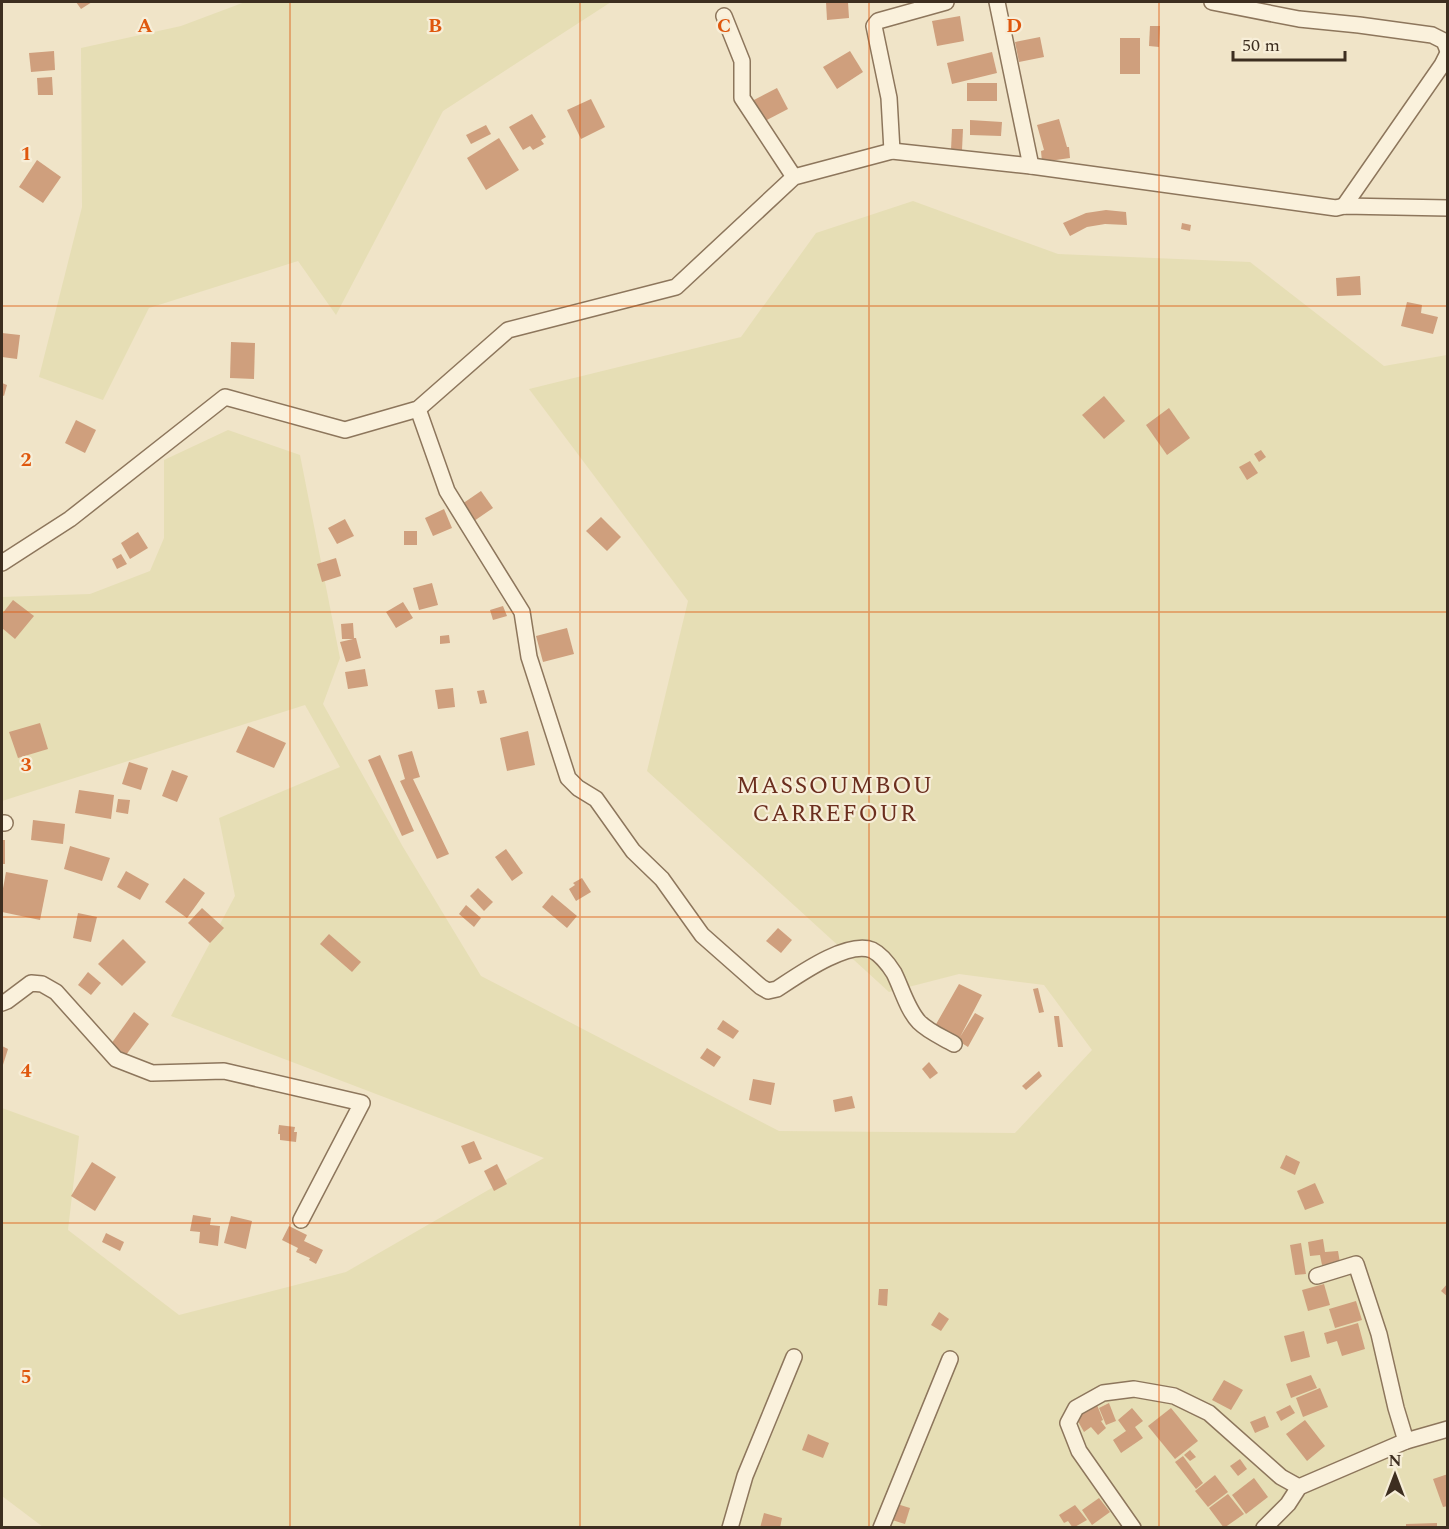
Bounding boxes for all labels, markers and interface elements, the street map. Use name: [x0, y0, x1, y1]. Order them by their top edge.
text: A: [137, 11, 153, 41]
text: B: [428, 11, 442, 41]
text: C: [717, 11, 731, 41]
text: D: [1006, 11, 1022, 41]
scale bar: [1233, 24, 1346, 62]
text: 50 m: [1242, 32, 1280, 59]
text: 1: [20, 139, 32, 169]
text: 2: [20, 445, 32, 475]
text: 3: [20, 750, 32, 780]
district label: MASSOUMBOU CARREFOUR: [736, 768, 934, 832]
text: 4: [20, 1056, 32, 1086]
text: 5: [20, 1362, 32, 1392]
north arrow: [1365, 1445, 1425, 1505]
text: N: [1388, 1449, 1402, 1473]

